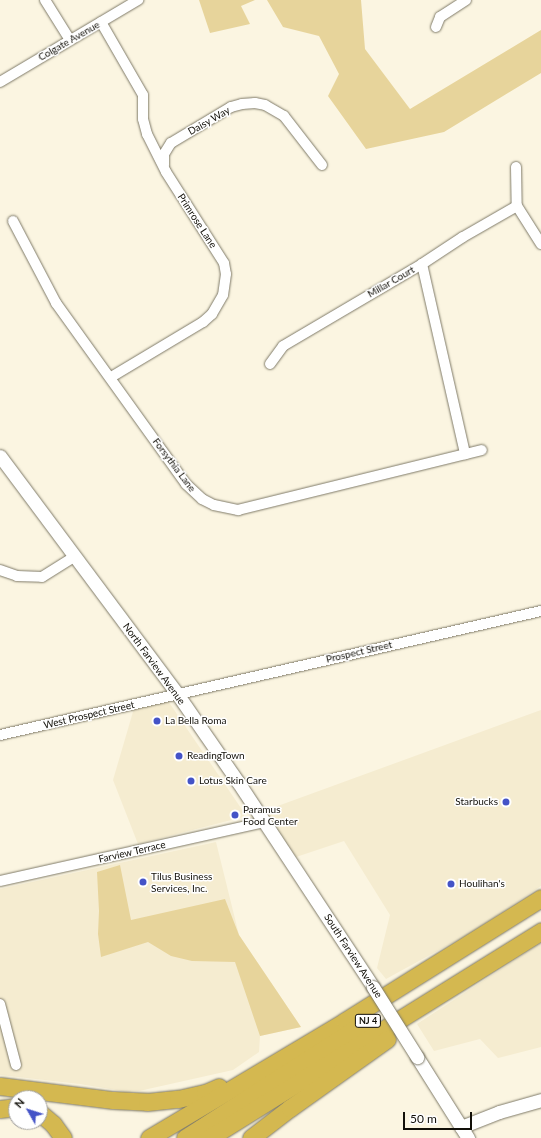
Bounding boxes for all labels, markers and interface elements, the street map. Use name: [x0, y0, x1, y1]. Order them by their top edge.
street label: Colgate Avenue: [36, 18, 102, 64]
street label: Daisy Way: [186, 104, 232, 138]
street label: Primrose Lane: [175, 192, 219, 250]
street label: Millar Court: [365, 264, 417, 300]
street label: Forsythia Lane: [150, 436, 198, 494]
street label: North Farview Avenue: [120, 621, 188, 707]
street label: Prospect Street: [325, 639, 393, 665]
street label: West Prospect Street: [42, 699, 136, 731]
place label: La Bella Roma: [165, 715, 226, 727]
marker: La Bella Roma: [152, 716, 162, 726]
place label: ReadingTown: [187, 750, 245, 762]
marker: ReadingTown: [174, 751, 184, 761]
place label: Lotus Skin Care: [199, 775, 267, 787]
marker: Lotus Skin Care: [186, 776, 196, 786]
place label: Starbucks: [455, 796, 498, 808]
marker: Starbucks: [501, 797, 511, 807]
place label: Paramus Food Center: [243, 803, 298, 826]
marker: Paramus Food Center: [230, 810, 240, 820]
street label: Farview Terrace: [97, 838, 167, 866]
place label: Tilus Business Services, Inc.: [151, 870, 212, 894]
marker: Tilus Business Services, Inc.: [138, 877, 148, 887]
place label: Houlihan's: [459, 878, 505, 890]
marker: Houlihan's: [446, 879, 456, 889]
street label: South Farview Avenue: [321, 912, 385, 1000]
road number: NJ 4: [354, 1014, 382, 1028]
north arrow: [8, 1090, 48, 1130]
text: N: [11, 1095, 27, 1110]
scale bar: [405, 1104, 474, 1130]
text: 50 m: [410, 1111, 437, 1126]

